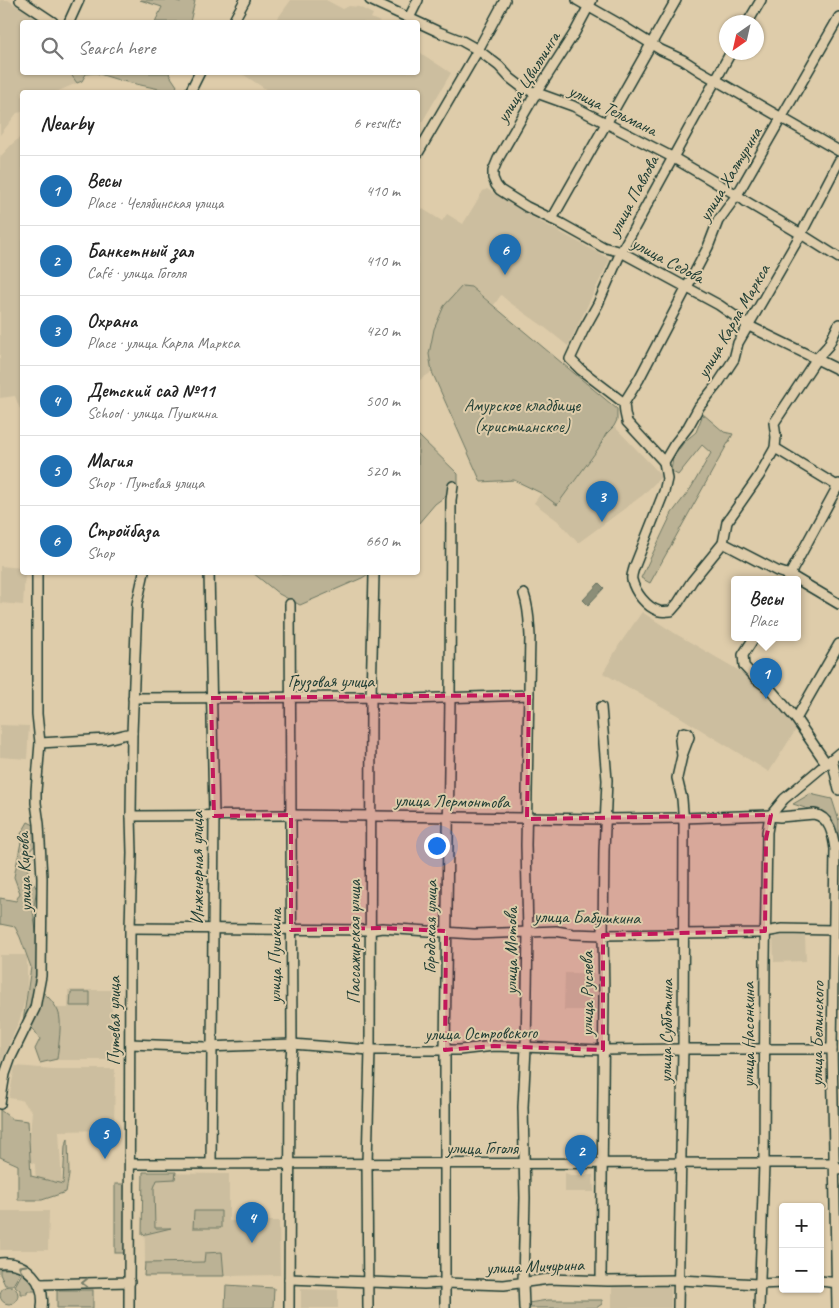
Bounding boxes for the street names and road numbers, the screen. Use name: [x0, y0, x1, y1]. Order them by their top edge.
street label: улица Цвиллинга: [491, 26, 565, 127]
street label: улица Тельмана: [564, 79, 662, 141]
street label: улица Халтурина: [693, 122, 767, 226]
street label: улица Павлова: [602, 150, 664, 241]
street label: улица Седова: [627, 231, 709, 289]
street label: улица Карла Маркса: [691, 259, 775, 383]
street label: Грузовая улица: [288, 670, 375, 693]
street label: улица Лермонтова: [393, 789, 511, 813]
street label: Инженерная улица: [186, 810, 208, 925]
street label: улица Кирова: [12, 830, 36, 913]
street label: Пассажирская улица: [343, 878, 365, 1004]
street label: Городская улица: [418, 879, 442, 974]
street label: улица Бабушкина: [533, 905, 641, 929]
street label: улица Мотова: [500, 906, 522, 996]
street label: улица Пушкина: [264, 907, 286, 1004]
street label: улица Русяева: [576, 950, 598, 1038]
street label: Путевая улица: [103, 975, 125, 1066]
street label: улица Субботина: [654, 978, 678, 1084]
street label: улица Белинского: [805, 979, 829, 1088]
street label: улица Насонкина: [737, 981, 759, 1089]
street label: улица Островского: [423, 1021, 539, 1045]
street label: улица Гоголя: [445, 1137, 520, 1159]
street label: улица Мичурина: [485, 1253, 585, 1279]

